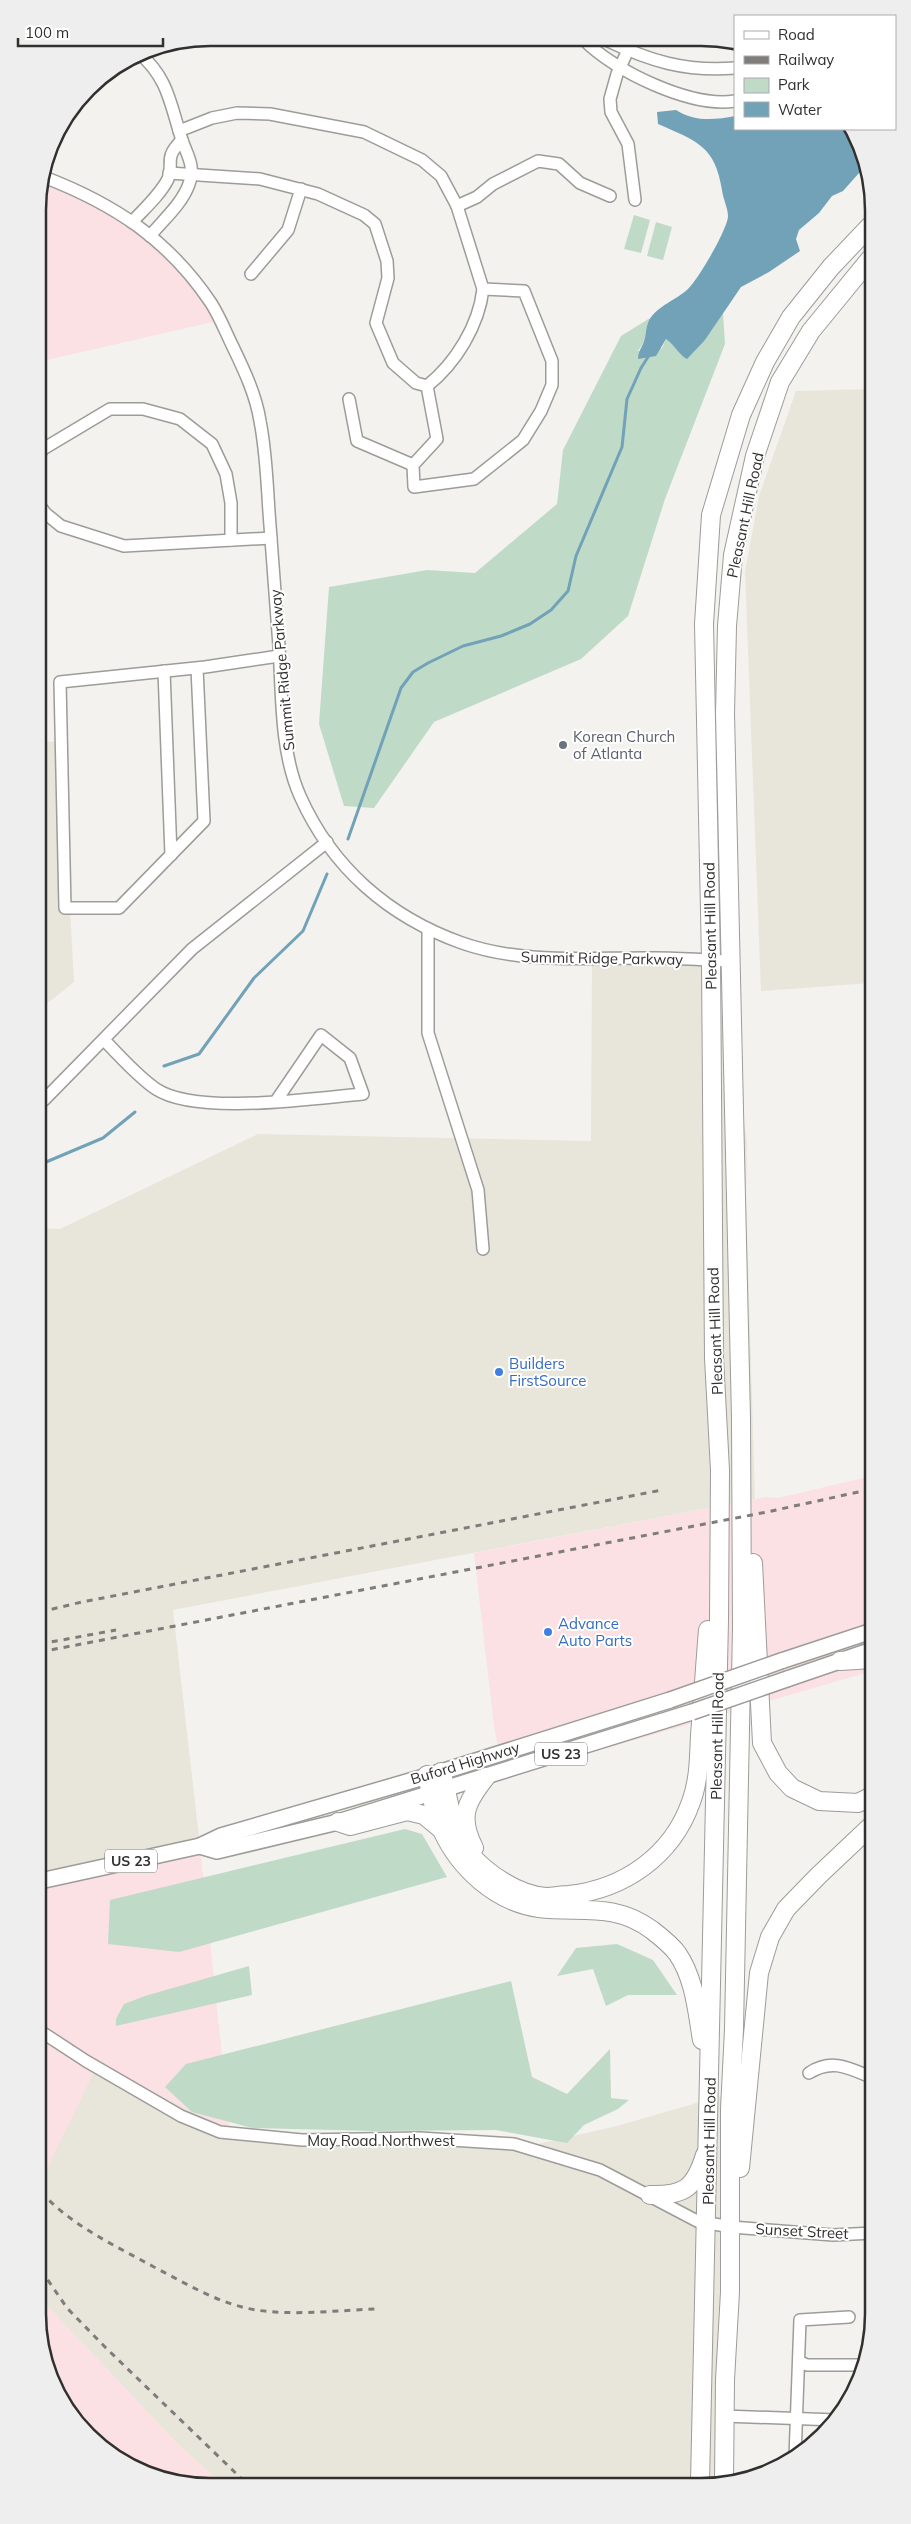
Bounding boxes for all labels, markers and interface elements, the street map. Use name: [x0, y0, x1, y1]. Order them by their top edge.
scale bar: [18, 15, 162, 47]
legend: [734, 15, 896, 130]
text: 100 m: [25, 23, 69, 42]
text: Road: [778, 25, 815, 44]
text: Railway: [778, 50, 834, 69]
text: Park: [778, 75, 810, 94]
text: Water: [778, 100, 822, 119]
street label: Pleasant Hill Road: [722, 451, 768, 579]
street label: Summit Ridge Parkway: [265, 588, 299, 752]
place label: Korean Church of Atlanta: [573, 727, 675, 763]
marker: Korean Church of Atlanta: [557, 739, 569, 751]
street label: Pleasant Hill Road: [699, 862, 721, 990]
street label: Summit Ridge Parkway: [521, 947, 683, 969]
street label: Pleasant Hill Road: [703, 1267, 727, 1395]
place label: Builders FirstSource: [509, 1354, 586, 1390]
marker: Builders FirstSource: [493, 1366, 505, 1378]
place label: Advance Auto Parts: [558, 1614, 632, 1650]
marker: Advance Auto Parts: [542, 1626, 554, 1638]
street label: Pleasant Hill Road: [706, 1672, 728, 1800]
street label: Buford Highway: [408, 1737, 522, 1789]
road number: US 23: [535, 1742, 587, 1766]
road number: US 23: [105, 1850, 157, 1872]
street label: Pleasant Hill Road: [698, 2077, 720, 2205]
street label: May Road Northwest: [307, 2131, 455, 2150]
street label: Sunset Street: [755, 2219, 849, 2243]

